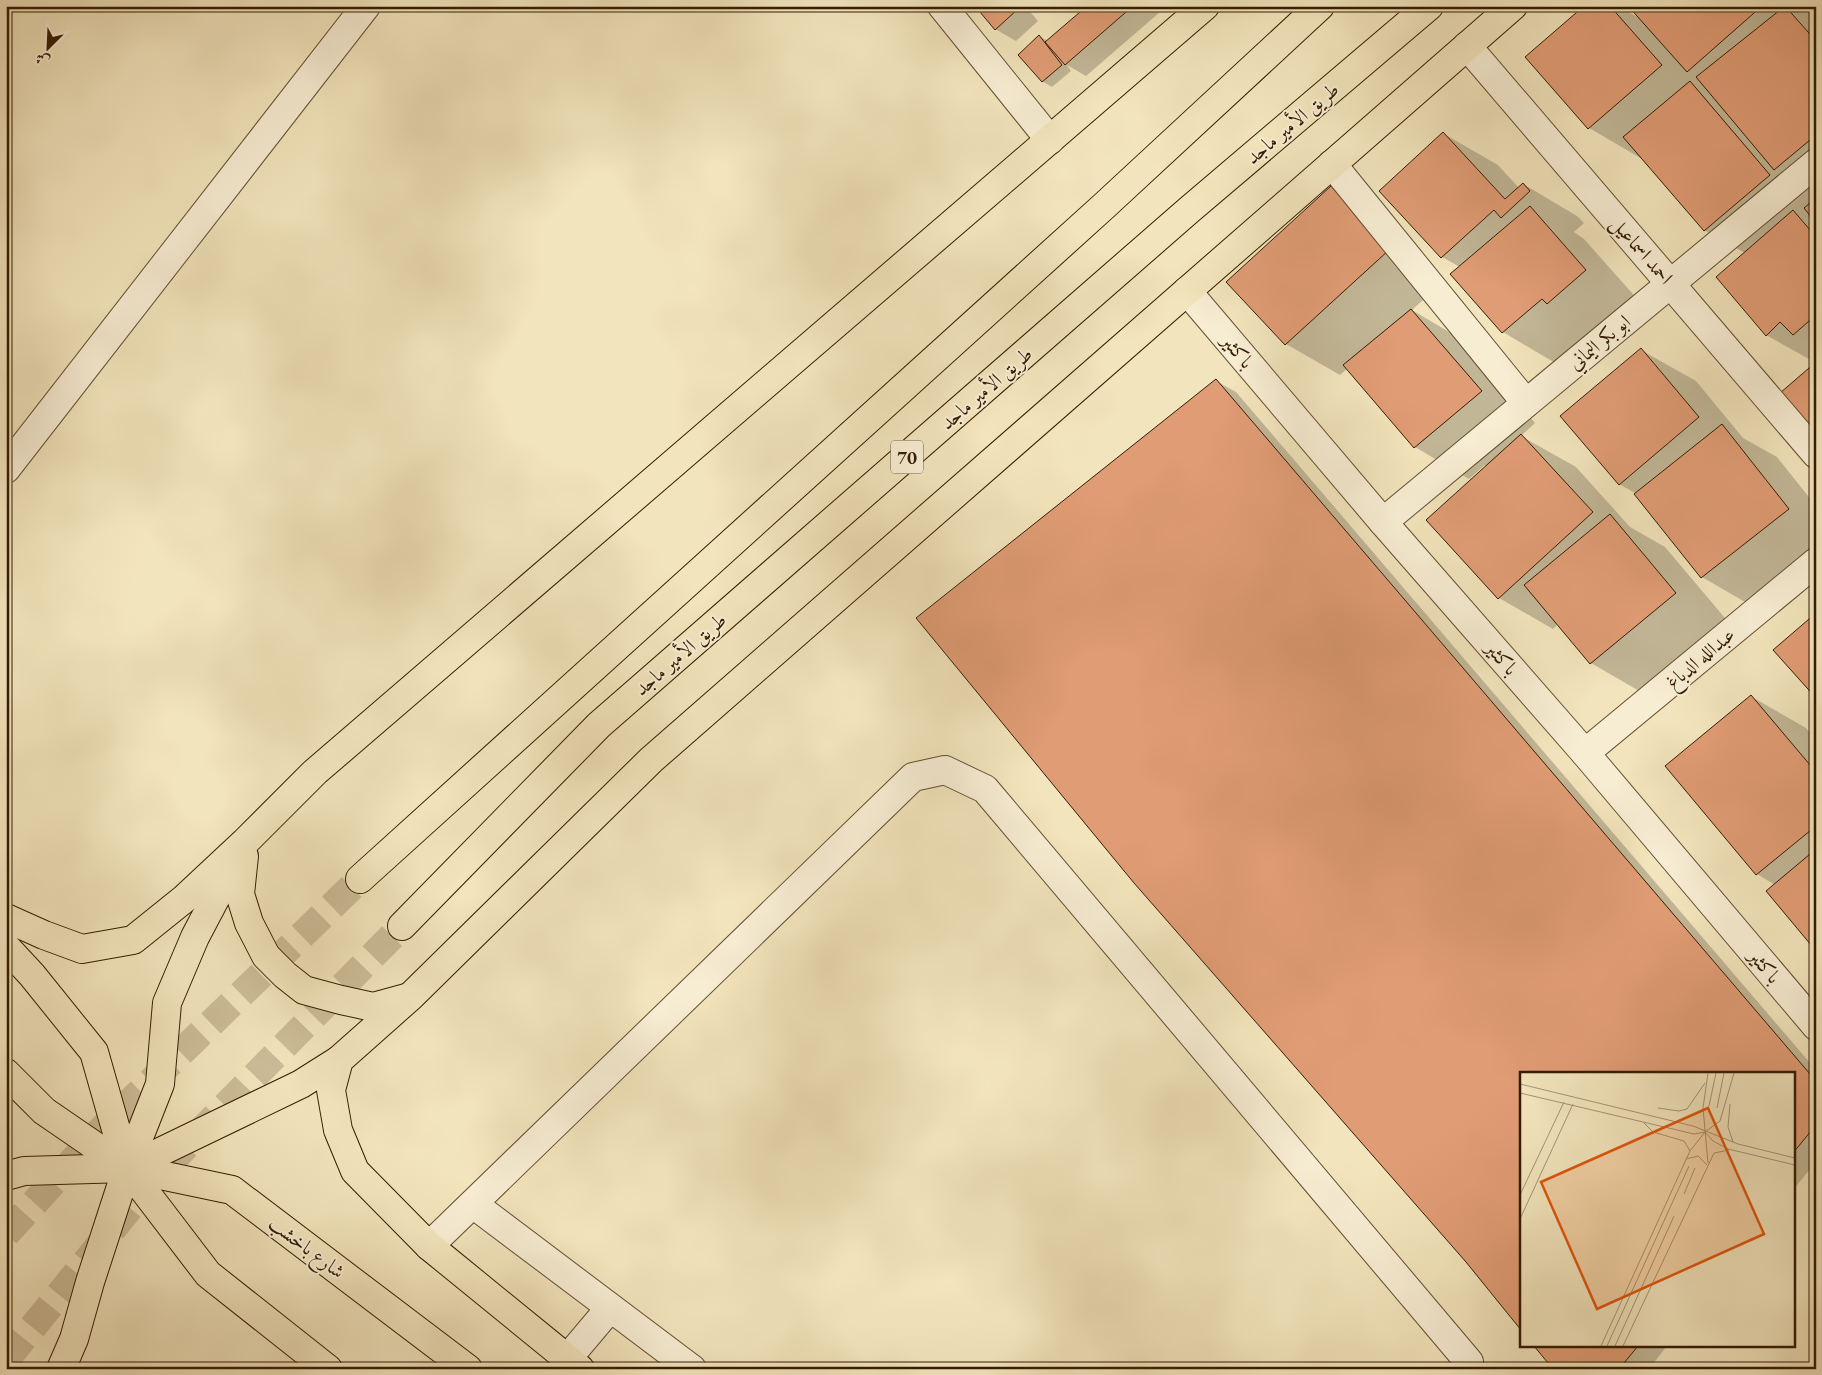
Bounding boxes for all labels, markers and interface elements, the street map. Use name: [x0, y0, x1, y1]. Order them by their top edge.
north arrow: [22, 22, 72, 72]
text: ش: [33, 49, 53, 71]
street label: طريق الأمير ماجد: [1239, 75, 1344, 170]
street label: احمد اسماعيل: [1604, 210, 1679, 291]
street label: ابو بكر اليماني: [1562, 308, 1638, 378]
street label: باكثير: [1215, 327, 1260, 374]
street label: طريق الأمير ماجد: [933, 339, 1038, 435]
road number: 70: [891, 441, 923, 474]
street label: طريق الأمير ماجد: [627, 605, 732, 701]
street label: عبدالله الدباغ: [1660, 621, 1743, 698]
street label: باكثير: [1479, 634, 1524, 681]
street label: باكثير: [1742, 942, 1787, 989]
inset map: [1520, 1072, 1794, 1348]
street label: شارع باخشب: [261, 1210, 350, 1288]

